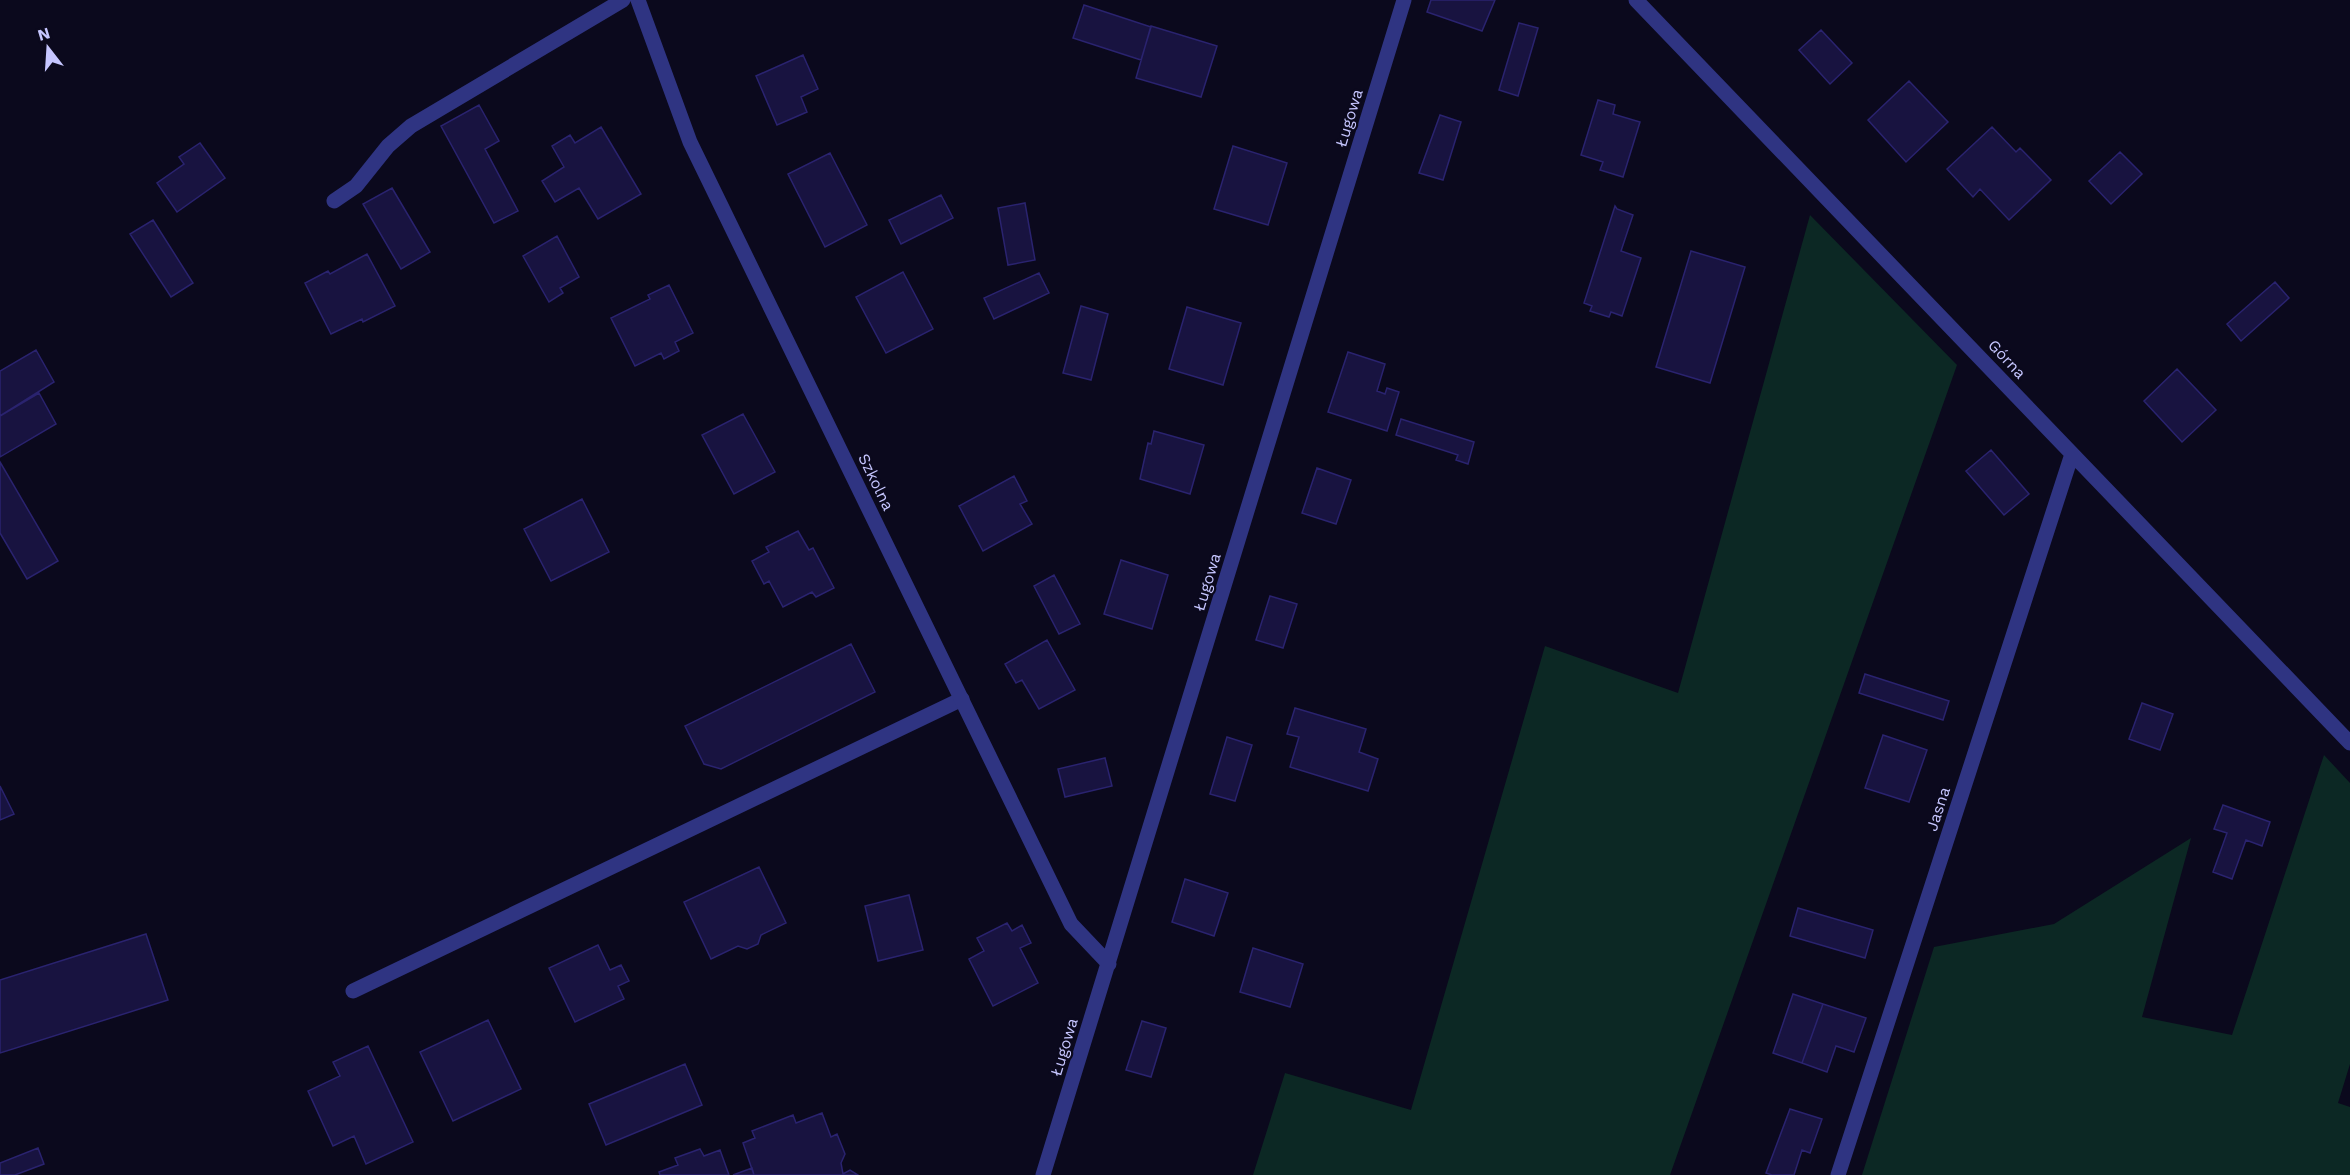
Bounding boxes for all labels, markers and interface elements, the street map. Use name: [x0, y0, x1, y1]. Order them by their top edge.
north arrow: [18, 18, 78, 78]
text: N: [35, 23, 52, 45]
street label: Ługowa: [1331, 87, 1367, 149]
street label: Górna: [1984, 335, 2030, 383]
street label: Szkolna: [854, 450, 898, 514]
street label: Ługowa: [1189, 551, 1225, 613]
street label: Jasna: [1922, 785, 1954, 833]
street label: Ługowa: [1046, 1016, 1082, 1078]

